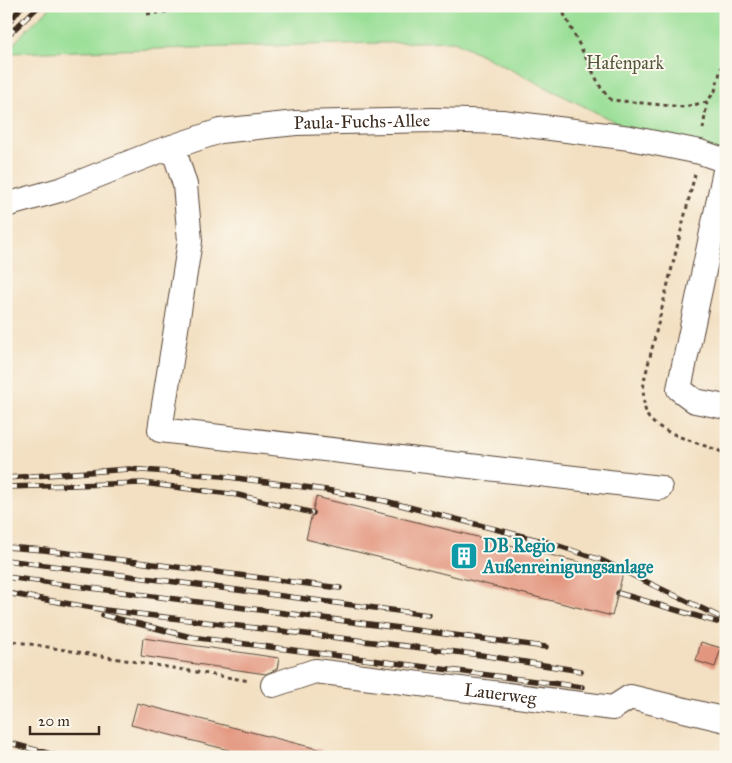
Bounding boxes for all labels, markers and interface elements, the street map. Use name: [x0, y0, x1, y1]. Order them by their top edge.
park label: Hafenpark: [586, 52, 665, 74]
street label: Paula-Fuchs-Allee: [293, 109, 430, 134]
place label: DB Regio Außenreinigungsanlage: [482, 535, 654, 579]
building icon: DB Regio Außenreinigungsanlage: [449, 541, 479, 571]
street label: Lauerweg: [463, 679, 538, 710]
scale bar: [30, 703, 99, 735]
text: 20 m: [38, 712, 70, 730]

